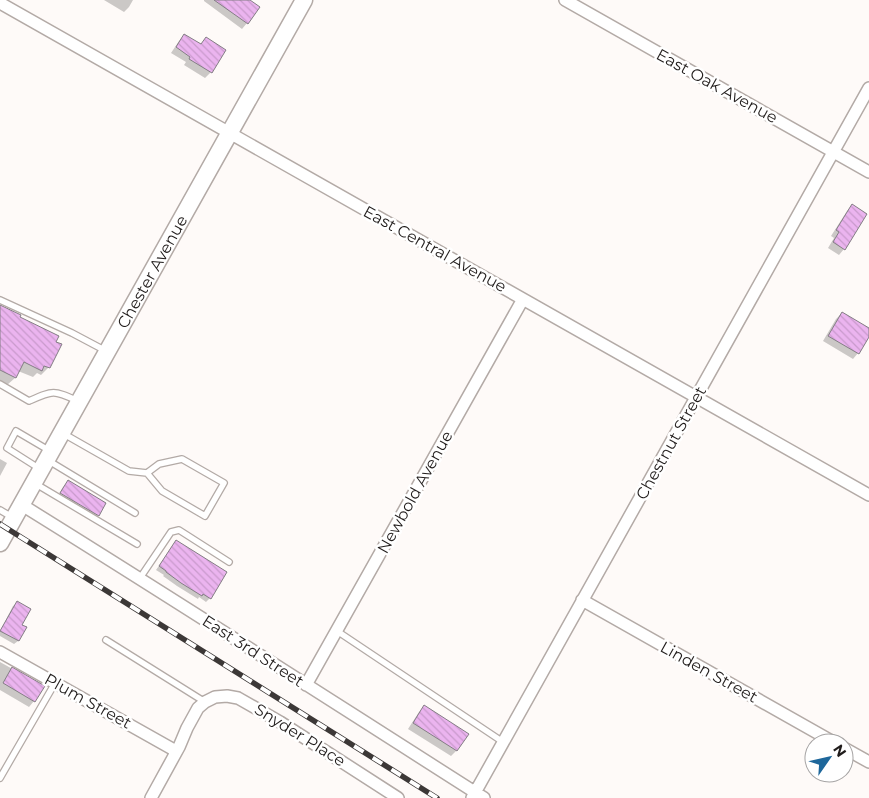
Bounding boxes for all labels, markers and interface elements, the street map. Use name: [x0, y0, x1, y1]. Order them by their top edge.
street label: East Oak Avenue: [653, 45, 781, 127]
street label: East Central Avenue: [360, 202, 510, 296]
street label: Chester Avenue: [113, 212, 191, 332]
street label: Chestnut Street: [632, 383, 710, 503]
street label: Newbold Avenue: [373, 427, 457, 557]
street label: East 3rd Street: [199, 611, 308, 691]
street label: Linden Street: [657, 637, 761, 707]
street label: Plum Street: [41, 669, 135, 733]
street label: Snyder Place: [251, 699, 349, 771]
north arrow: [804, 733, 854, 783]
text: N: [829, 741, 850, 760]

